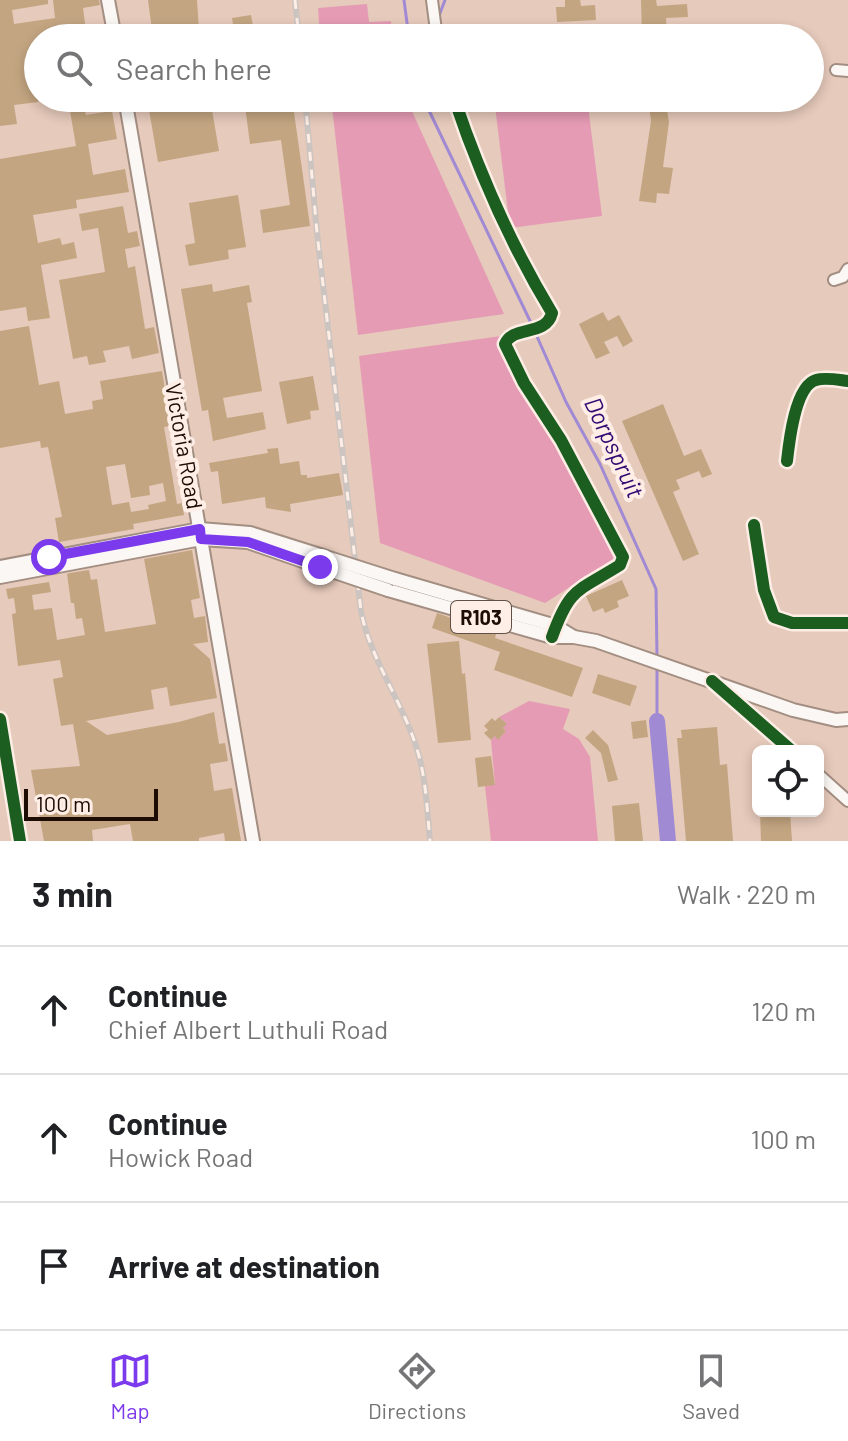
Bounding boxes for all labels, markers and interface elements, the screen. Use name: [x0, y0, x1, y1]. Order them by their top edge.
search box: [24, 24, 824, 112]
icon: search: [52, 46, 96, 90]
text: Search here: [116, 50, 272, 86]
street label: Victoria Road: [161, 381, 209, 511]
water label: Dorpspruit: [579, 392, 651, 502]
route start: [31, 539, 67, 575]
route end: [302, 549, 338, 585]
road number: R103: [451, 601, 511, 633]
map controls: [752, 745, 824, 817]
button: locate: [752, 745, 824, 817]
scale bar: [24, 785, 158, 821]
text: 100 m: [36, 790, 91, 816]
text: 3 min: [32, 873, 113, 914]
text: Walk · 220 m: [677, 878, 816, 909]
text: Continue: [108, 977, 228, 1013]
icon: ahead: [32, 988, 76, 1032]
text: 120 m: [752, 995, 816, 1026]
text: Chief Albert Luthuli Road: [108, 1013, 388, 1044]
text: Continue: [108, 1105, 228, 1141]
icon: ahead: [32, 1116, 76, 1160]
text: 100 m: [751, 1123, 816, 1154]
text: Howick Road: [108, 1141, 253, 1172]
icon: arrive: [32, 1244, 76, 1288]
text: Arrive at destination: [108, 1248, 380, 1284]
tab: Map: [108, 1349, 152, 1423]
tab: Directions: [368, 1349, 466, 1423]
tab: Saved: [682, 1349, 740, 1423]

